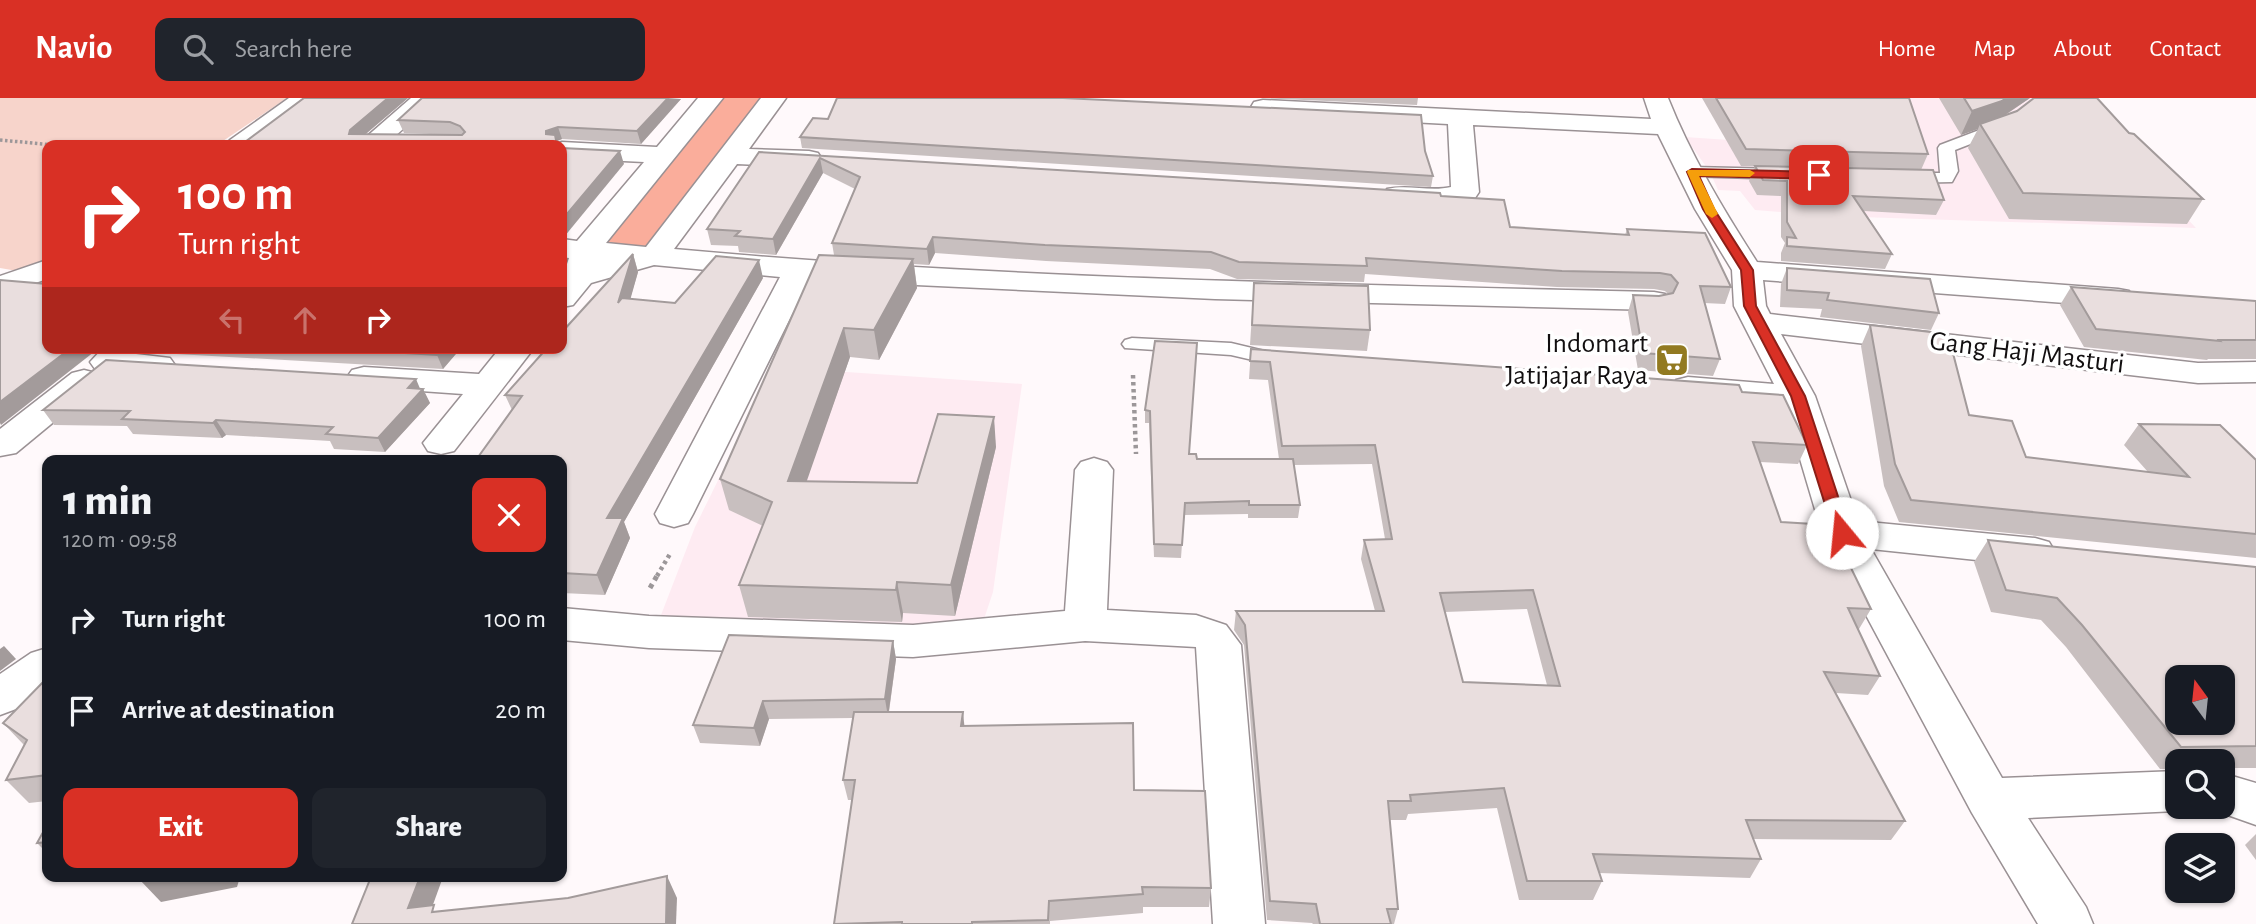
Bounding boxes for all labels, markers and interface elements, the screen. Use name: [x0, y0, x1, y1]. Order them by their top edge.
search box: [155, 18, 645, 81]
icon: search: [179, 30, 217, 68]
text: Navio: [35, 32, 113, 65]
text: Search here: [235, 36, 352, 62]
text: Home: [1878, 37, 1936, 61]
text: Map: [1974, 37, 2016, 61]
text: About: [2054, 37, 2111, 61]
text: Contact: [2149, 37, 2221, 61]
pin: [1789, 145, 1849, 205]
icon: arrive: [1800, 156, 1838, 194]
icon: right: [63, 168, 154, 259]
text: 100 m: [178, 170, 294, 219]
text: Turn right: [178, 228, 300, 260]
icon: left: [213, 301, 251, 339]
icon: ahead: [286, 301, 324, 339]
icon: right: [359, 301, 397, 339]
street label: Gang Haji Masturi: [1928, 327, 2126, 379]
place label: Indomart Jatijajar Raya: [1505, 330, 1648, 390]
supermarket icon: Indomart Jatijajar Raya: [1653, 341, 1691, 379]
button: close: [472, 478, 546, 552]
text: 1 min: [63, 480, 152, 522]
position arrow: [1805, 496, 1879, 570]
text: 120 m · 09:58: [63, 529, 177, 552]
icon: right: [63, 601, 101, 639]
text: Turn right: [122, 606, 225, 632]
text: 100 m: [485, 606, 546, 632]
north arrow: [2165, 665, 2235, 735]
map controls: [2165, 665, 2235, 903]
icon: arrive: [63, 692, 101, 730]
text: Arrive at destination: [122, 697, 335, 723]
text: 20 m: [495, 697, 546, 723]
button: search: [2165, 749, 2235, 819]
button: Exit: [63, 788, 298, 868]
button: Share: [312, 788, 546, 868]
button: layers: [2165, 833, 2235, 903]

